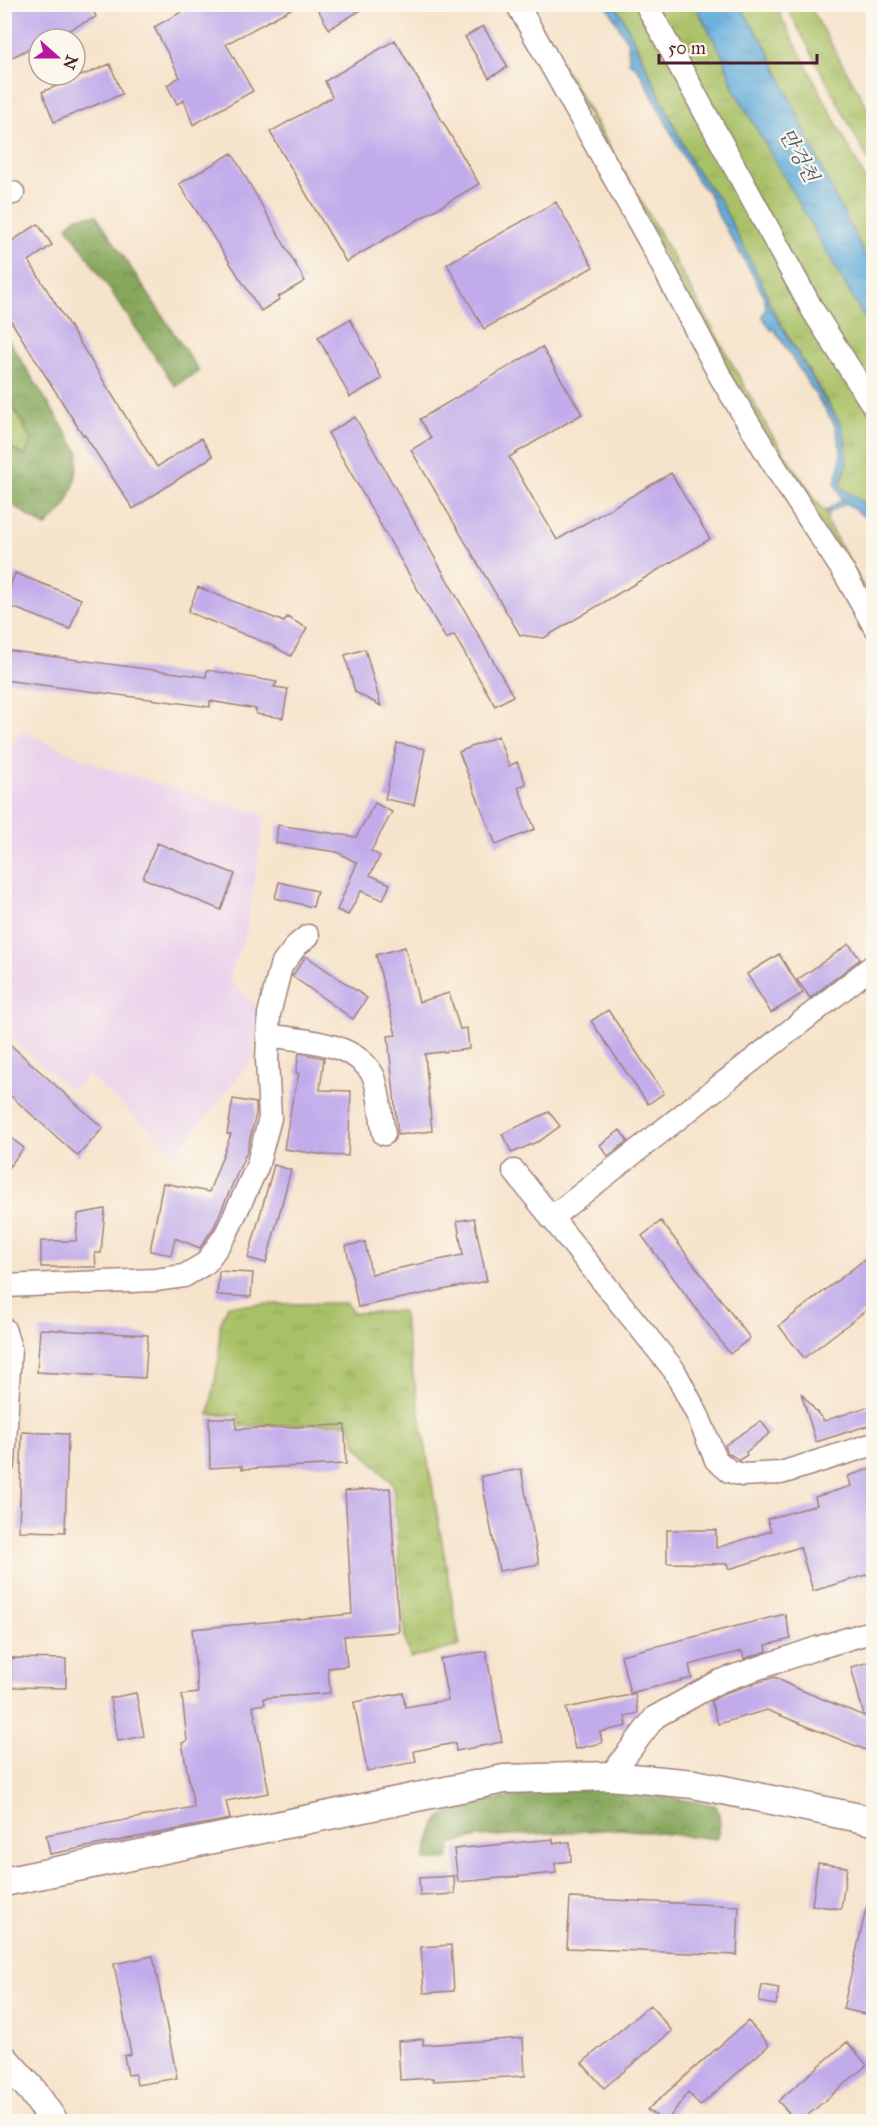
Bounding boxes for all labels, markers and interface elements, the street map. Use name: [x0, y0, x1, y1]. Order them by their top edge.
north arrow: [27, 27, 87, 87]
scale bar: [659, 27, 816, 65]
text: 50 m: [668, 37, 706, 59]
text: N: [59, 52, 82, 72]
water label: 만겅천: [774, 124, 824, 188]

